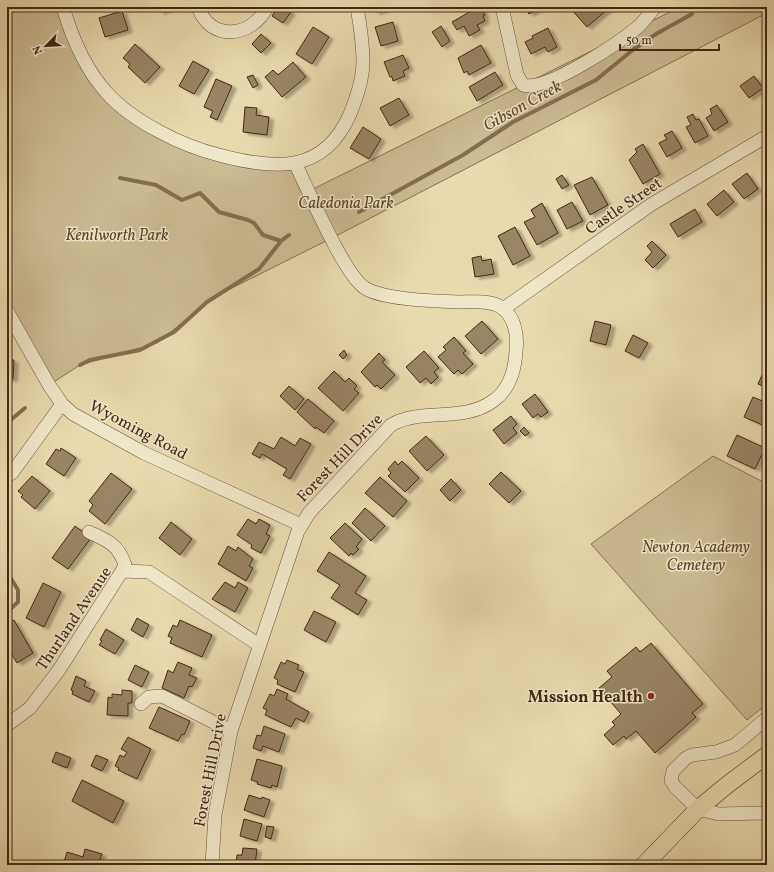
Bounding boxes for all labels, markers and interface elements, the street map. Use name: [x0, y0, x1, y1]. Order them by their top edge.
north arrow: [26, 26, 66, 66]
scale bar: [620, 26, 719, 52]
text: 50 m: [626, 33, 652, 49]
text: N: [30, 43, 47, 56]
water label: Gibson Creek: [479, 75, 566, 137]
street label: Castle Street: [581, 173, 667, 240]
park label: Caledonia Park: [298, 193, 394, 215]
park label: Kenilworth Park: [66, 225, 169, 247]
street label: Wyoming Road: [85, 396, 191, 466]
street label: Forest Hill Drive: [292, 409, 388, 508]
park label: Newton Academy Cemetery: [642, 537, 750, 577]
street label: Thurland Avenue: [32, 563, 118, 675]
place label: Mission Health: [528, 687, 643, 709]
marker: Mission Health: [646, 691, 656, 701]
street label: Forest Hill Drive: [189, 712, 233, 829]

